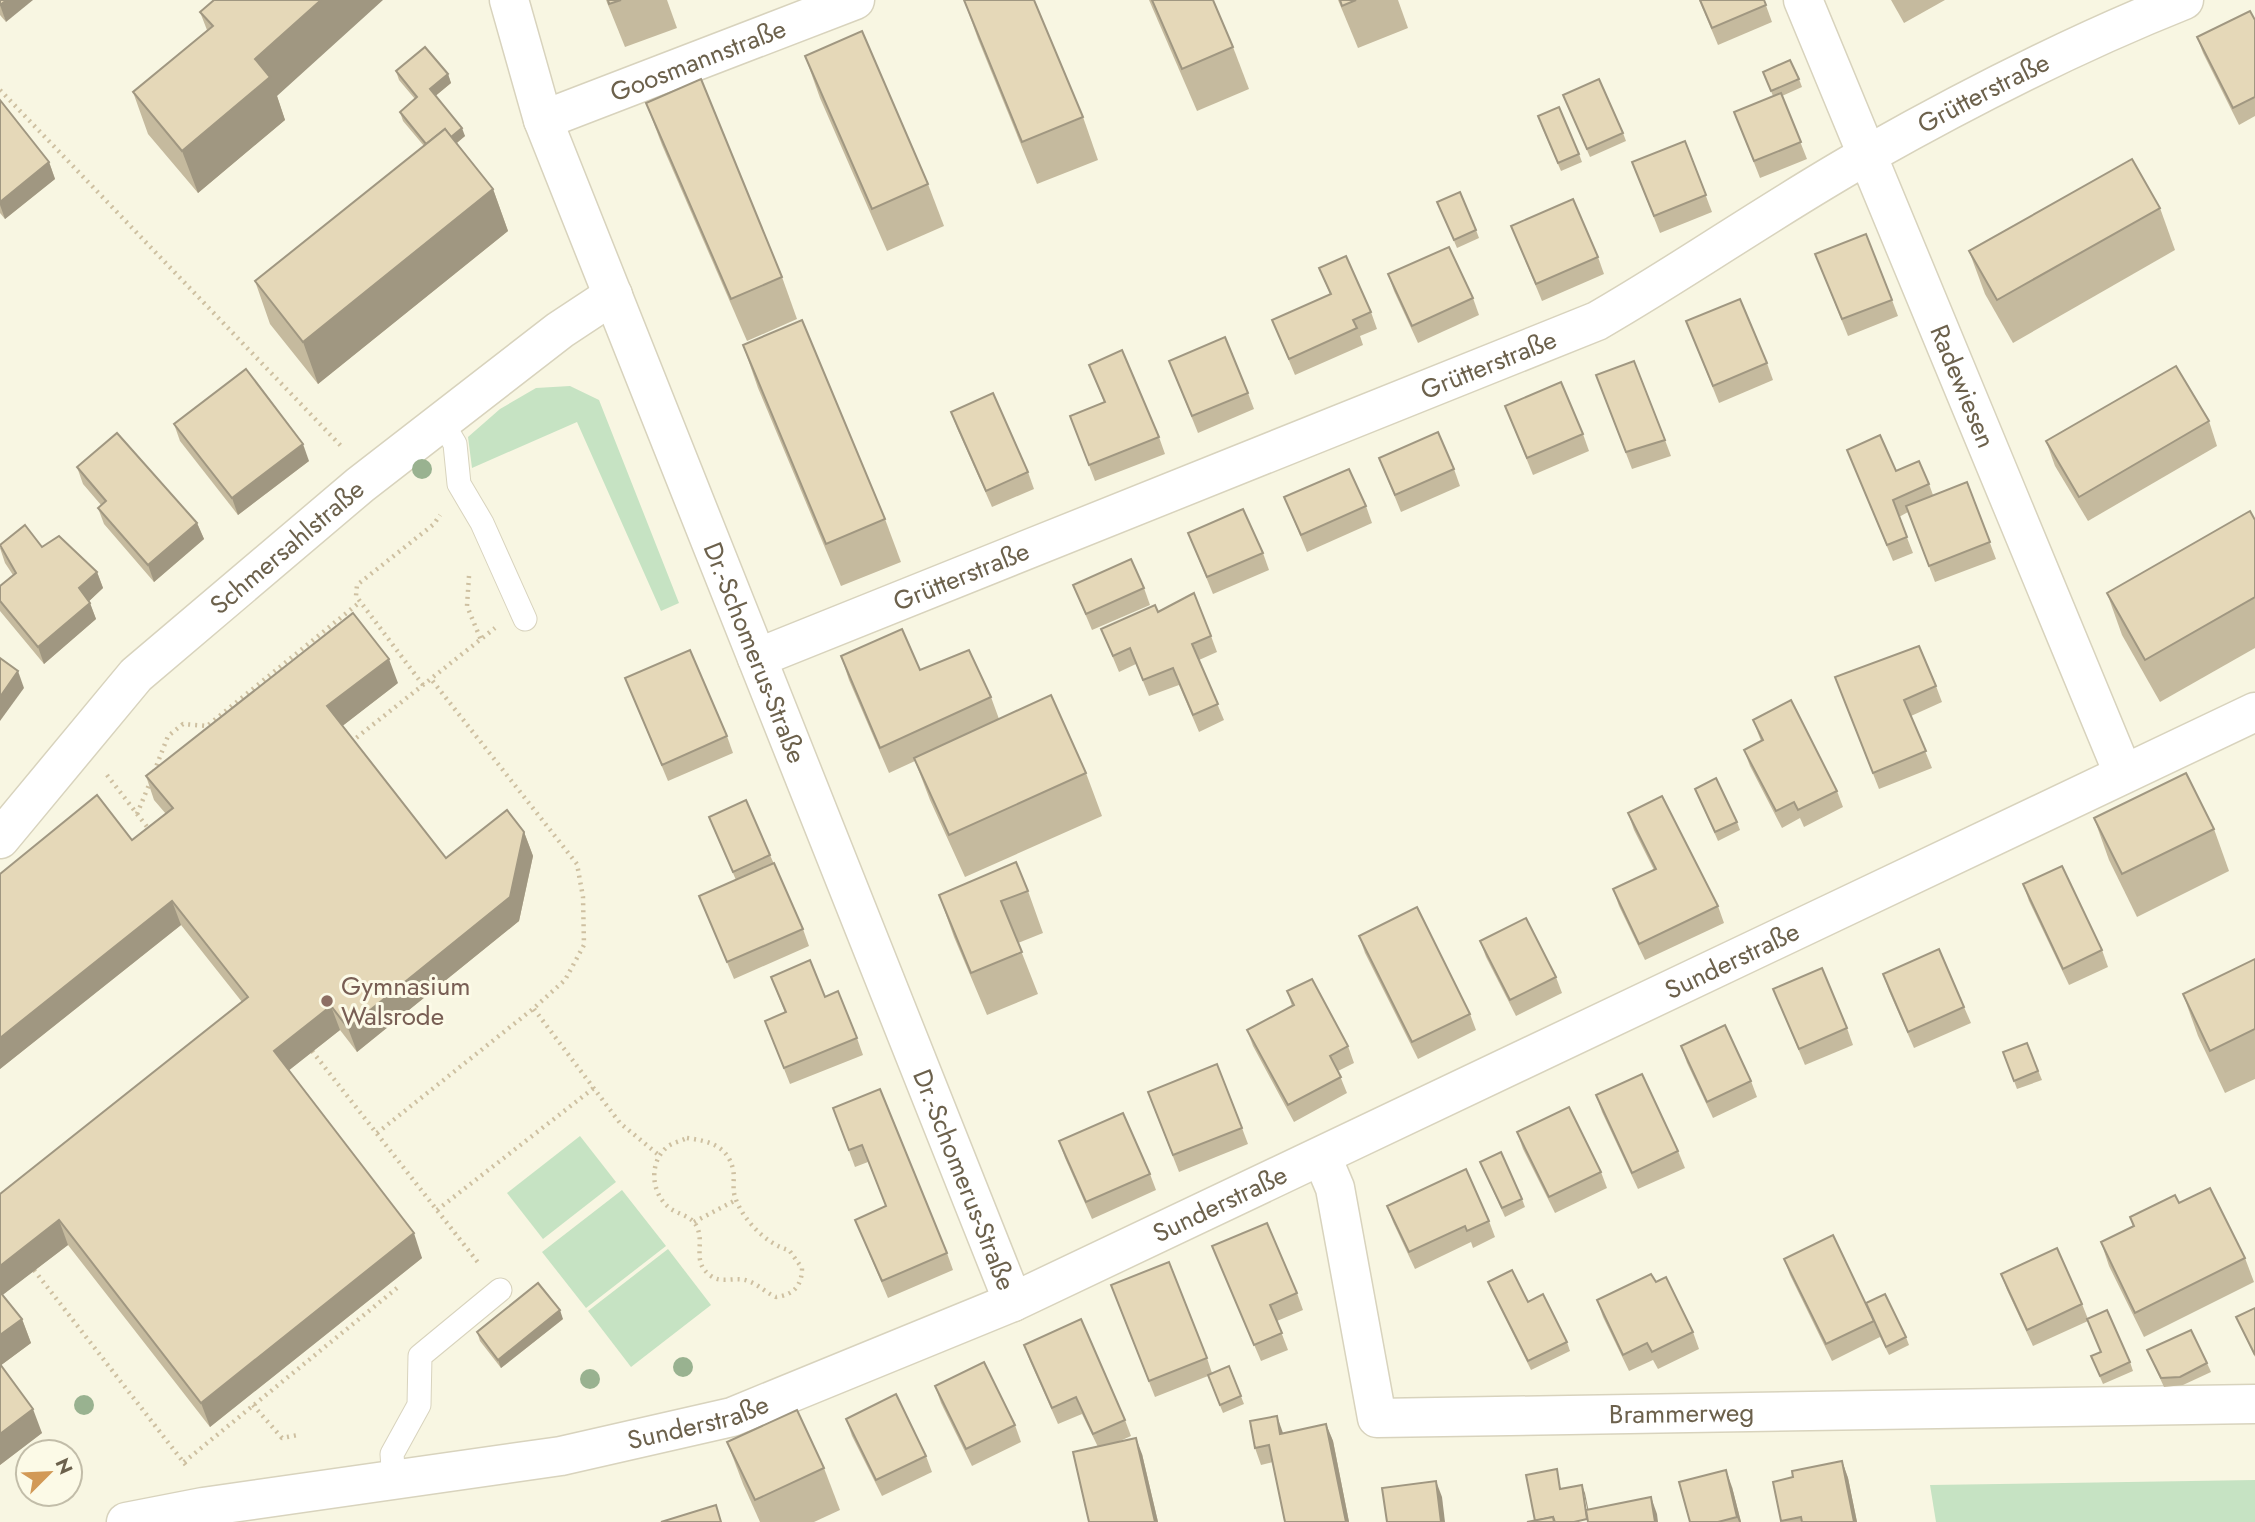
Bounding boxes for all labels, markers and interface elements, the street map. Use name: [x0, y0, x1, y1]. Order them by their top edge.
street label: Goosmannstraße: [605, 9, 791, 111]
street label: Grütterstraße: [1910, 43, 2056, 143]
street label: Radewiesen: [1920, 319, 2005, 454]
street label: Grütterstraße: [1415, 320, 1562, 409]
street label: Schmersahlstraße: [202, 470, 372, 623]
street label: Grütterstraße: [887, 532, 1035, 620]
street label: Dr.-Schomerus-Straße: [694, 536, 816, 769]
street label: Sunderstraße: [1658, 912, 1806, 1009]
place label: Gymnasium Walsrode: [341, 967, 471, 1035]
marker: Gymnasium Walsrode: [319, 993, 335, 1009]
street label: Dr.-Schomerus-Straße: [903, 1063, 1025, 1296]
street label: Sunderstraße: [1146, 1156, 1293, 1252]
street label: Sunderstraße: [624, 1385, 774, 1459]
street label: Brammerweg: [1609, 1393, 1754, 1433]
north arrow: [14, 1438, 84, 1508]
text: N: [49, 1454, 79, 1479]

